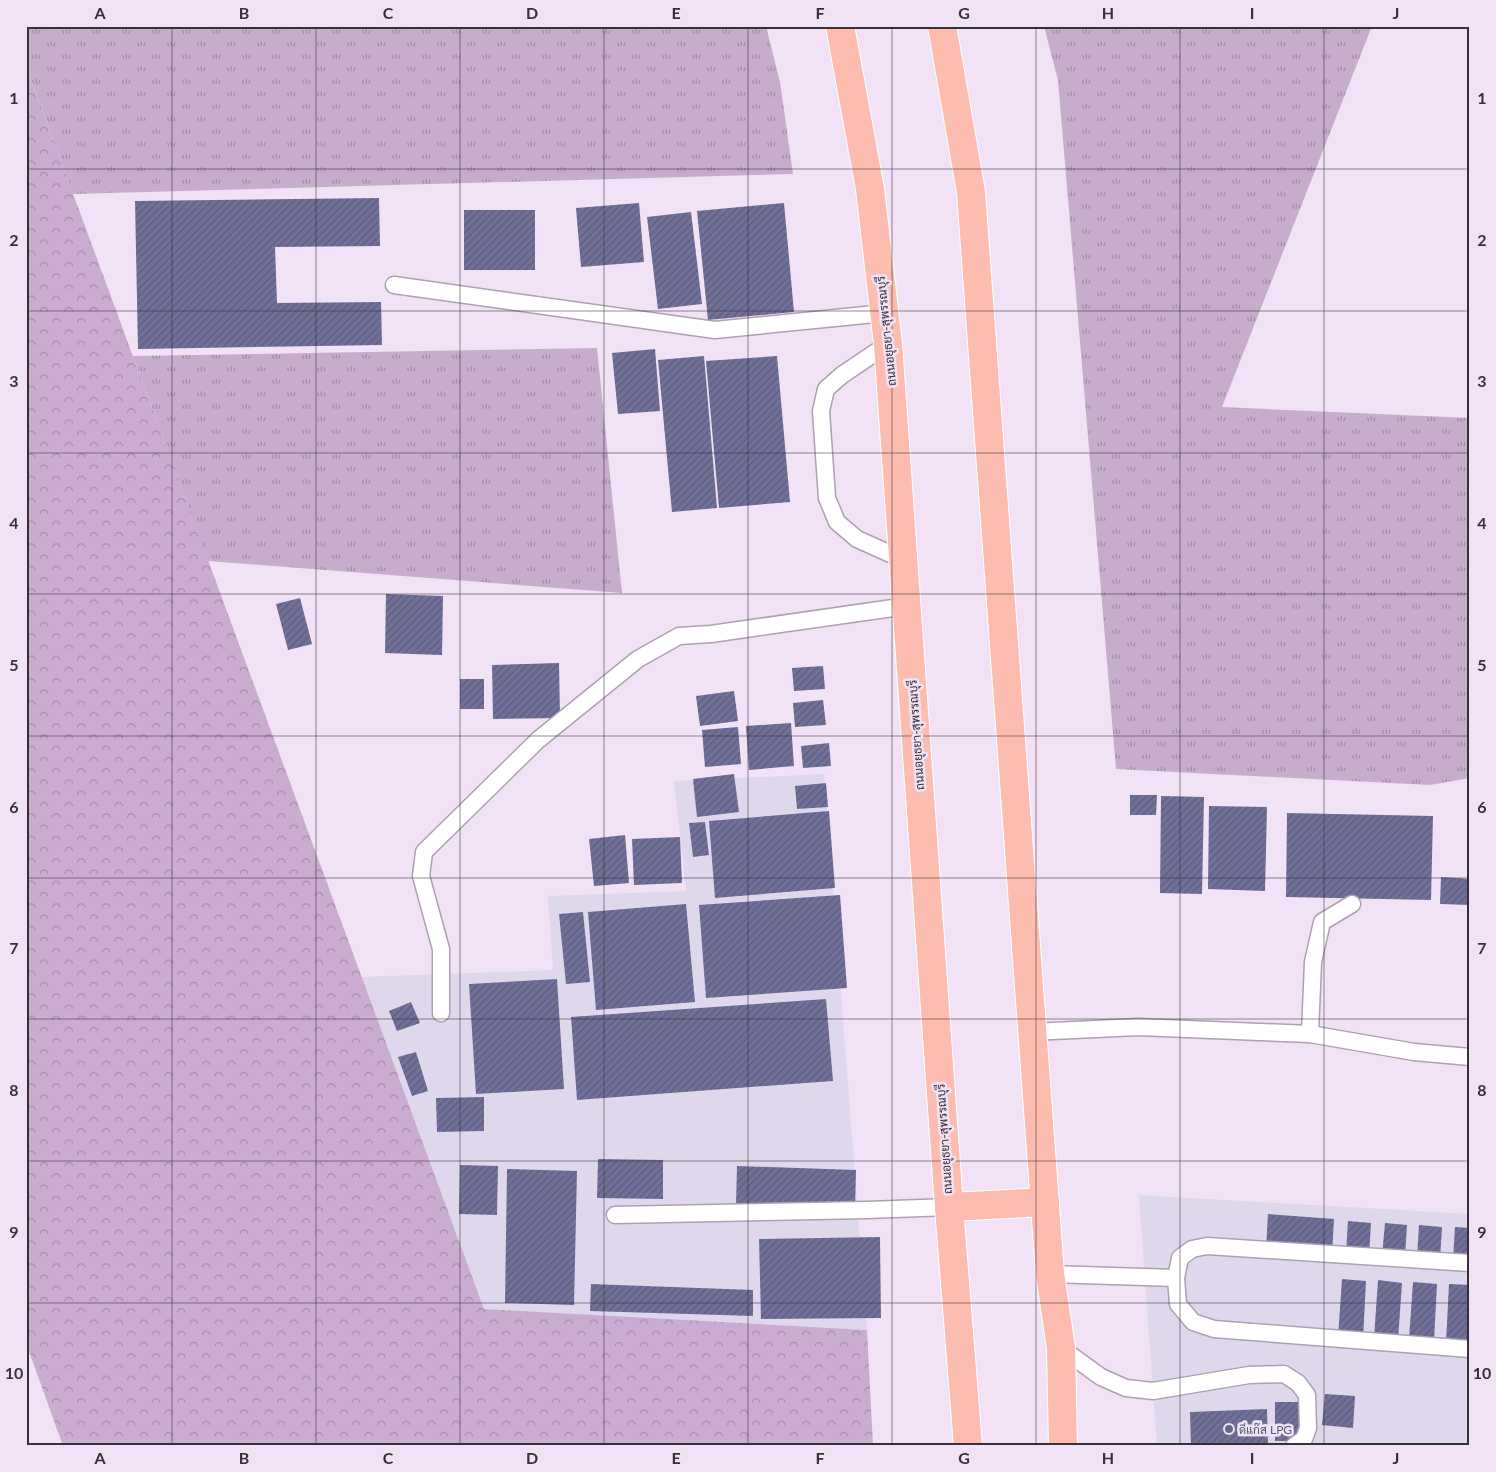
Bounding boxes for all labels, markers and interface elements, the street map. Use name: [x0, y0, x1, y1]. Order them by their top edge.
text: A: [93, 3, 106, 22]
text: B: [239, 3, 249, 22]
text: C: [383, 3, 394, 22]
text: D: [526, 3, 538, 22]
text: E: [671, 3, 681, 22]
text: F: [815, 3, 825, 22]
text: G: [958, 3, 970, 22]
text: H: [1102, 3, 1114, 22]
text: I: [1250, 3, 1254, 22]
text: J: [1393, 3, 1399, 22]
text: 1: [9, 88, 19, 107]
text: 1: [1477, 88, 1487, 107]
text: 2: [9, 230, 19, 249]
text: 2: [1477, 230, 1487, 249]
street label: ถนนอยุธยา-สุพรรณบุรี: [873, 275, 901, 387]
text: 3: [9, 371, 19, 390]
text: 3: [1477, 371, 1487, 390]
text: 4: [9, 513, 19, 532]
text: 4: [1477, 513, 1487, 532]
text: 5: [9, 655, 19, 674]
text: 5: [1477, 655, 1487, 674]
street label: ถนนอยุธยา-สุพรรณบุรี: [905, 679, 929, 791]
text: 6: [9, 797, 19, 816]
text: 6: [1477, 797, 1487, 816]
text: 7: [9, 938, 19, 957]
text: 7: [1477, 938, 1487, 957]
text: 8: [9, 1080, 19, 1099]
text: 8: [1477, 1080, 1487, 1099]
street label: ถนนอยุธยา-สุพรรณบุรี: [933, 1083, 957, 1195]
text: 9: [9, 1222, 19, 1241]
text: 9: [1477, 1222, 1487, 1241]
text: 10: [5, 1363, 23, 1382]
text: 10: [1473, 1363, 1491, 1382]
place label: ดีแก๊ส LPG: [1239, 1422, 1292, 1437]
marker: ดีแก๊ส LPG: [1223, 1423, 1235, 1435]
text: A: [93, 1448, 106, 1467]
text: B: [239, 1448, 249, 1467]
text: C: [383, 1448, 394, 1467]
text: D: [526, 1448, 538, 1467]
text: E: [671, 1448, 681, 1467]
text: F: [815, 1448, 825, 1467]
text: G: [958, 1448, 970, 1467]
text: H: [1102, 1448, 1114, 1467]
text: I: [1250, 1448, 1254, 1467]
text: J: [1393, 1448, 1399, 1467]

